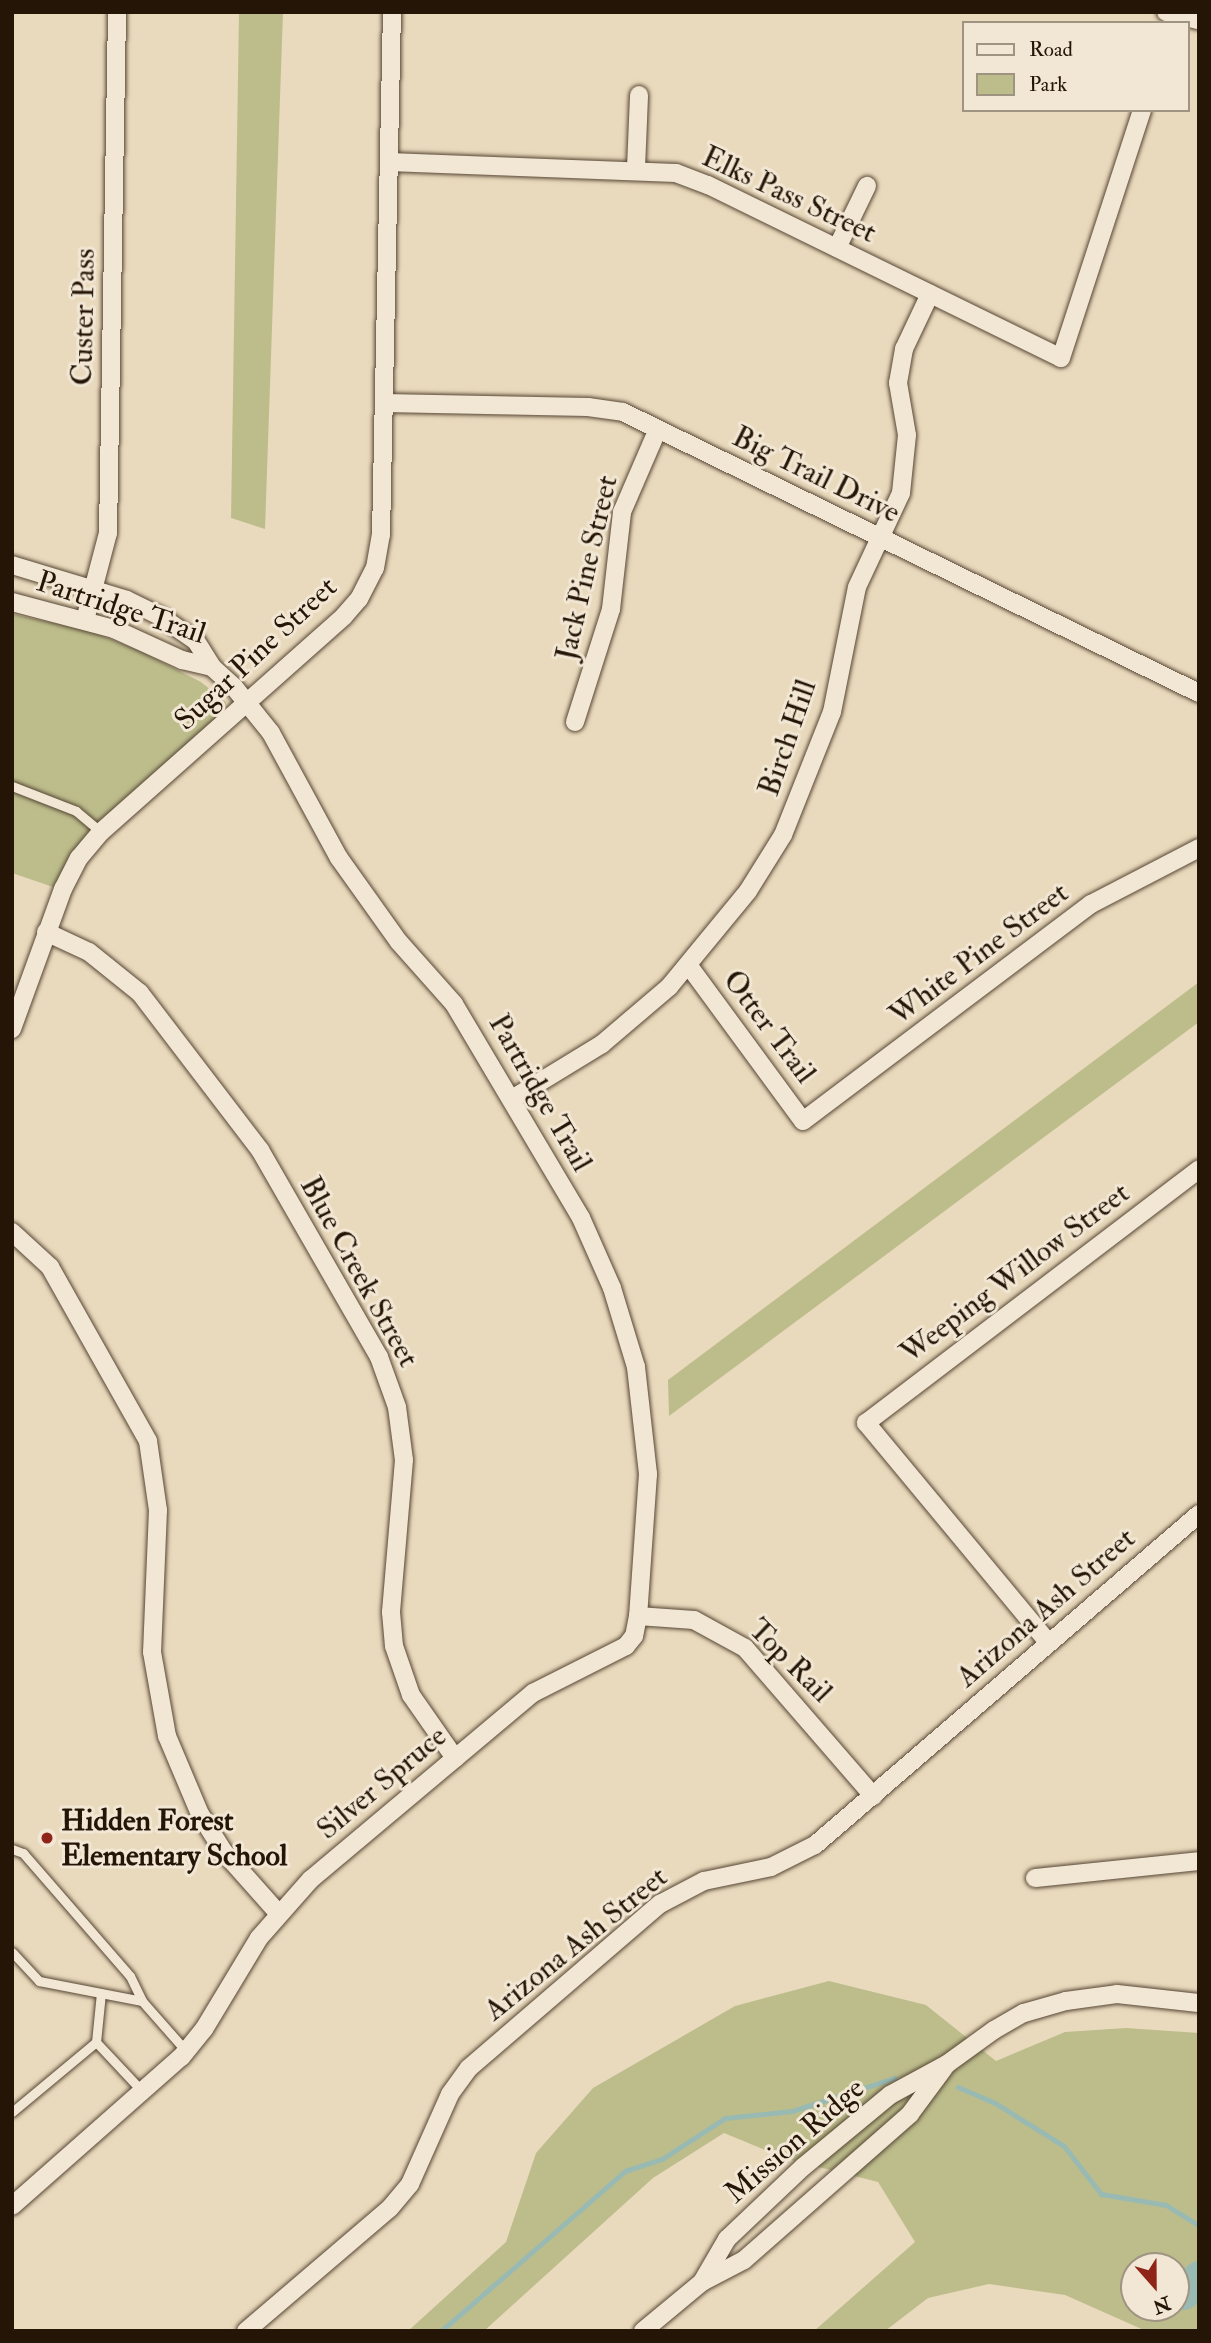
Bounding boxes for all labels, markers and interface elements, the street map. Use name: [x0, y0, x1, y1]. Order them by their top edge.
legend: [962, 21, 1190, 112]
text: Road: [1029, 36, 1073, 63]
text: Park: [1029, 71, 1067, 98]
street label: Elks Pass Street: [696, 139, 882, 251]
street label: Custer Pass: [65, 248, 103, 386]
street label: Big Trail Drive: [726, 419, 906, 531]
street label: Jack Pine Street: [548, 472, 626, 664]
street label: Partridge Trail: [32, 564, 210, 652]
street label: Sugar Pine Street: [167, 570, 345, 738]
street label: Birch Hill: [751, 675, 825, 801]
street label: White Pine Street: [882, 875, 1076, 1033]
street label: Otter Trail: [715, 963, 823, 1091]
street label: Partridge Trail: [480, 1008, 600, 1178]
street label: Blue Creek Street: [292, 1170, 426, 1374]
street label: Weeping Willow Street: [893, 1175, 1137, 1371]
street label: Arizona Ash Street: [949, 1521, 1143, 1695]
street label: Top Rail: [741, 1612, 839, 1710]
street label: Silver Spruce: [310, 1718, 454, 1848]
place label: Hidden Forest Elementary School: [61, 1803, 287, 1874]
marker: Hidden Forest Elementary School: [39, 1830, 55, 1846]
street label: Arizona Ash Street: [477, 1859, 675, 2029]
street label: Mission Ridge: [718, 2071, 872, 2211]
north arrow: [1120, 2252, 1190, 2322]
text: N: [1150, 2290, 1174, 2319]

